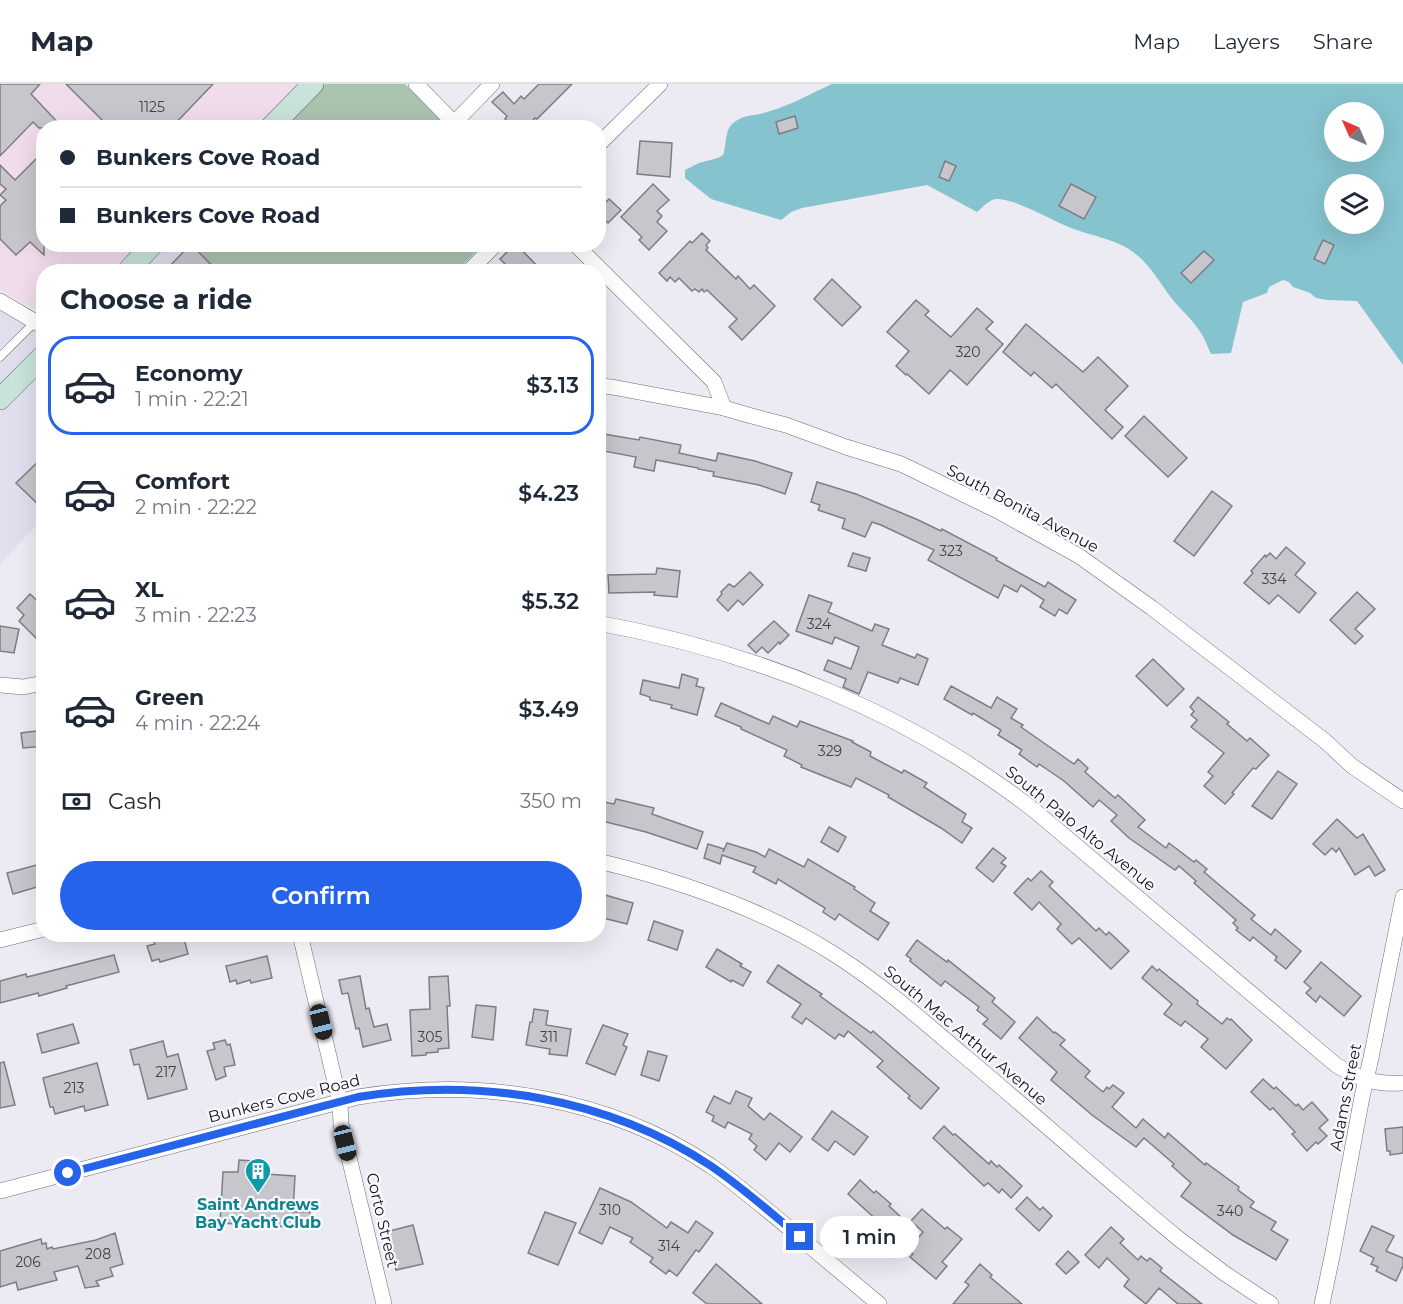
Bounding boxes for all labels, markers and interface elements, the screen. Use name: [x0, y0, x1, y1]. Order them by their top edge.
text: Map: [30, 24, 93, 58]
text: Map: [1133, 29, 1180, 54]
text: Layers: [1213, 29, 1280, 54]
text: Share: [1313, 29, 1373, 54]
house number: 1125: [139, 98, 165, 116]
north arrow: [1324, 102, 1384, 162]
map controls: [1324, 102, 1384, 234]
text: Bunkers Cove Road: [96, 144, 320, 171]
button: layers: [1324, 174, 1384, 234]
text: Bunkers Cove Road: [96, 202, 320, 229]
text: Choose a ride: [60, 283, 252, 316]
house number: 320: [955, 343, 981, 361]
icon: car: [63, 359, 117, 413]
text: Economy: [135, 360, 243, 387]
text: $3.13: [526, 372, 579, 399]
text: 1 min · 22:21: [135, 387, 249, 411]
street label: South Bonita Avenue: [944, 460, 1102, 557]
icon: car: [63, 467, 117, 521]
text: Comfort: [135, 468, 230, 495]
text: $4.23: [518, 480, 579, 507]
text: 2 min · 22:22: [135, 495, 257, 519]
house number: 323: [939, 542, 963, 560]
house number: 334: [1262, 570, 1287, 588]
icon: car: [63, 575, 117, 629]
text: XL: [135, 576, 164, 603]
text: $5.32: [521, 588, 579, 615]
text: 3 min · 22:23: [135, 603, 257, 627]
house number: 324: [807, 615, 832, 633]
icon: car: [63, 683, 117, 737]
text: Green: [135, 684, 204, 711]
text: $3.49: [519, 696, 579, 723]
text: 4 min · 22:24: [135, 711, 260, 735]
house number: 329: [818, 742, 842, 760]
street label: South Palo Alto Avenue: [1002, 762, 1160, 895]
icon: cash: [60, 785, 93, 818]
text: Cash: [108, 788, 162, 815]
text: 350 m: [520, 789, 582, 813]
button: Confirm: [60, 861, 582, 930]
street label: South Mac Arthur Avenue: [880, 962, 1051, 1109]
car: [308, 1002, 334, 1042]
house number: 305: [417, 1028, 443, 1046]
house number: 311: [540, 1028, 558, 1046]
street label: Adams Street: [1326, 1041, 1365, 1152]
house number: 217: [155, 1063, 177, 1081]
street label: Bunkers Cove Road: [206, 1070, 362, 1127]
house number: 213: [64, 1079, 85, 1097]
car: [332, 1123, 358, 1163]
building icon: Saint Andrews Bay Yacht Club: [243, 1156, 273, 1194]
route start: [54, 1159, 81, 1186]
street label: Corto Street: [362, 1171, 403, 1270]
place label: Saint Andrews Bay Yacht Club: [195, 1195, 321, 1232]
house number: 310: [599, 1201, 621, 1219]
house number: 340: [1217, 1202, 1243, 1220]
callout: 1 min: [821, 1216, 920, 1258]
route end: [786, 1223, 813, 1250]
text: 1 min: [843, 1225, 896, 1249]
house number: 314: [658, 1237, 681, 1255]
house number: 208: [85, 1245, 111, 1263]
house number: 206: [15, 1253, 41, 1271]

